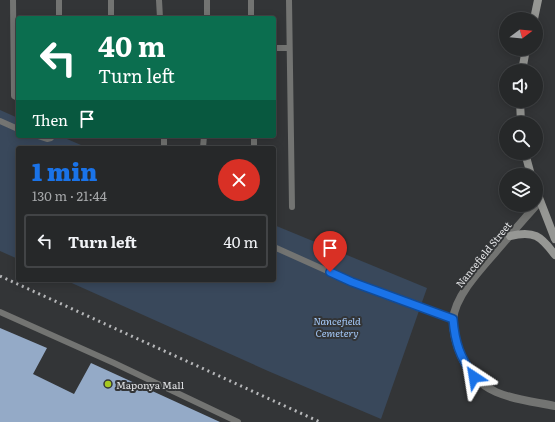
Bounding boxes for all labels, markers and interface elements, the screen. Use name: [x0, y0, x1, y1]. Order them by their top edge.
north arrow: [499, 12, 543, 56]
map controls: [499, 12, 543, 212]
text: 40 m: [98, 24, 166, 66]
icon: left: [32, 32, 84, 84]
text: Turn left: [98, 62, 175, 89]
button: sound: [499, 64, 543, 108]
text: Then: [32, 108, 68, 131]
icon: arrive: [76, 108, 98, 130]
button: search: [499, 116, 543, 160]
text: 1 min: [32, 153, 97, 188]
button: close: [218, 159, 260, 201]
button: layers: [499, 168, 543, 212]
text: 130 m · 21:44: [32, 186, 107, 205]
street label: Nancefield Street: [452, 218, 514, 290]
icon: left: [34, 230, 56, 252]
text: Turn left: [68, 230, 137, 253]
text: 40 m: [224, 230, 258, 253]
pin: [313, 231, 347, 272]
icon: arrive: [319, 237, 341, 259]
park label: Nancefield Cemetery: [313, 313, 361, 340]
position arrow: [453, 356, 495, 398]
place label: Maponya Mall: [116, 377, 185, 392]
marker: Maponya Mall: [103, 379, 113, 389]

